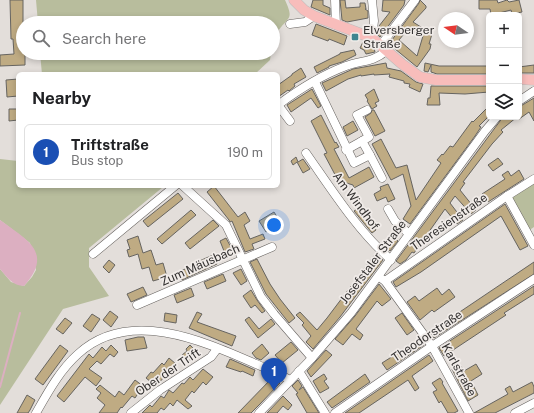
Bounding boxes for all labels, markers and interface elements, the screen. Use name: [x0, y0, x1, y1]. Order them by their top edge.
north arrow: [438, 12, 474, 48]
map controls: [486, 12, 522, 120]
button: +: [486, 12, 522, 48]
search box: [16, 16, 280, 60]
place label: Elversberger Straße: [363, 23, 435, 51]
icon: search: [30, 27, 52, 49]
text: Search here: [62, 30, 146, 47]
marker: Elversberger Straße: [350, 32, 360, 42]
button: −: [486, 48, 522, 84]
button: layers: [486, 84, 522, 120]
text: Nearby: [32, 88, 91, 108]
text: Triftstraße: [71, 136, 149, 153]
text: 1: [43, 145, 49, 160]
text: 190 m: [227, 145, 263, 160]
text: Bus stop: [71, 153, 123, 168]
street label: Am Windhof: [330, 169, 382, 233]
street label: Theresienstraße: [408, 190, 490, 254]
your location: [264, 215, 284, 235]
street label: Josefstaler Straße: [337, 217, 409, 307]
street label: Zum Mäusbach: [158, 241, 242, 289]
street label: Theodorstraße: [389, 307, 465, 365]
street label: Karlstraße: [439, 341, 479, 399]
street label: Ober der Trift: [133, 345, 203, 399]
pin: 1: [261, 358, 287, 391]

